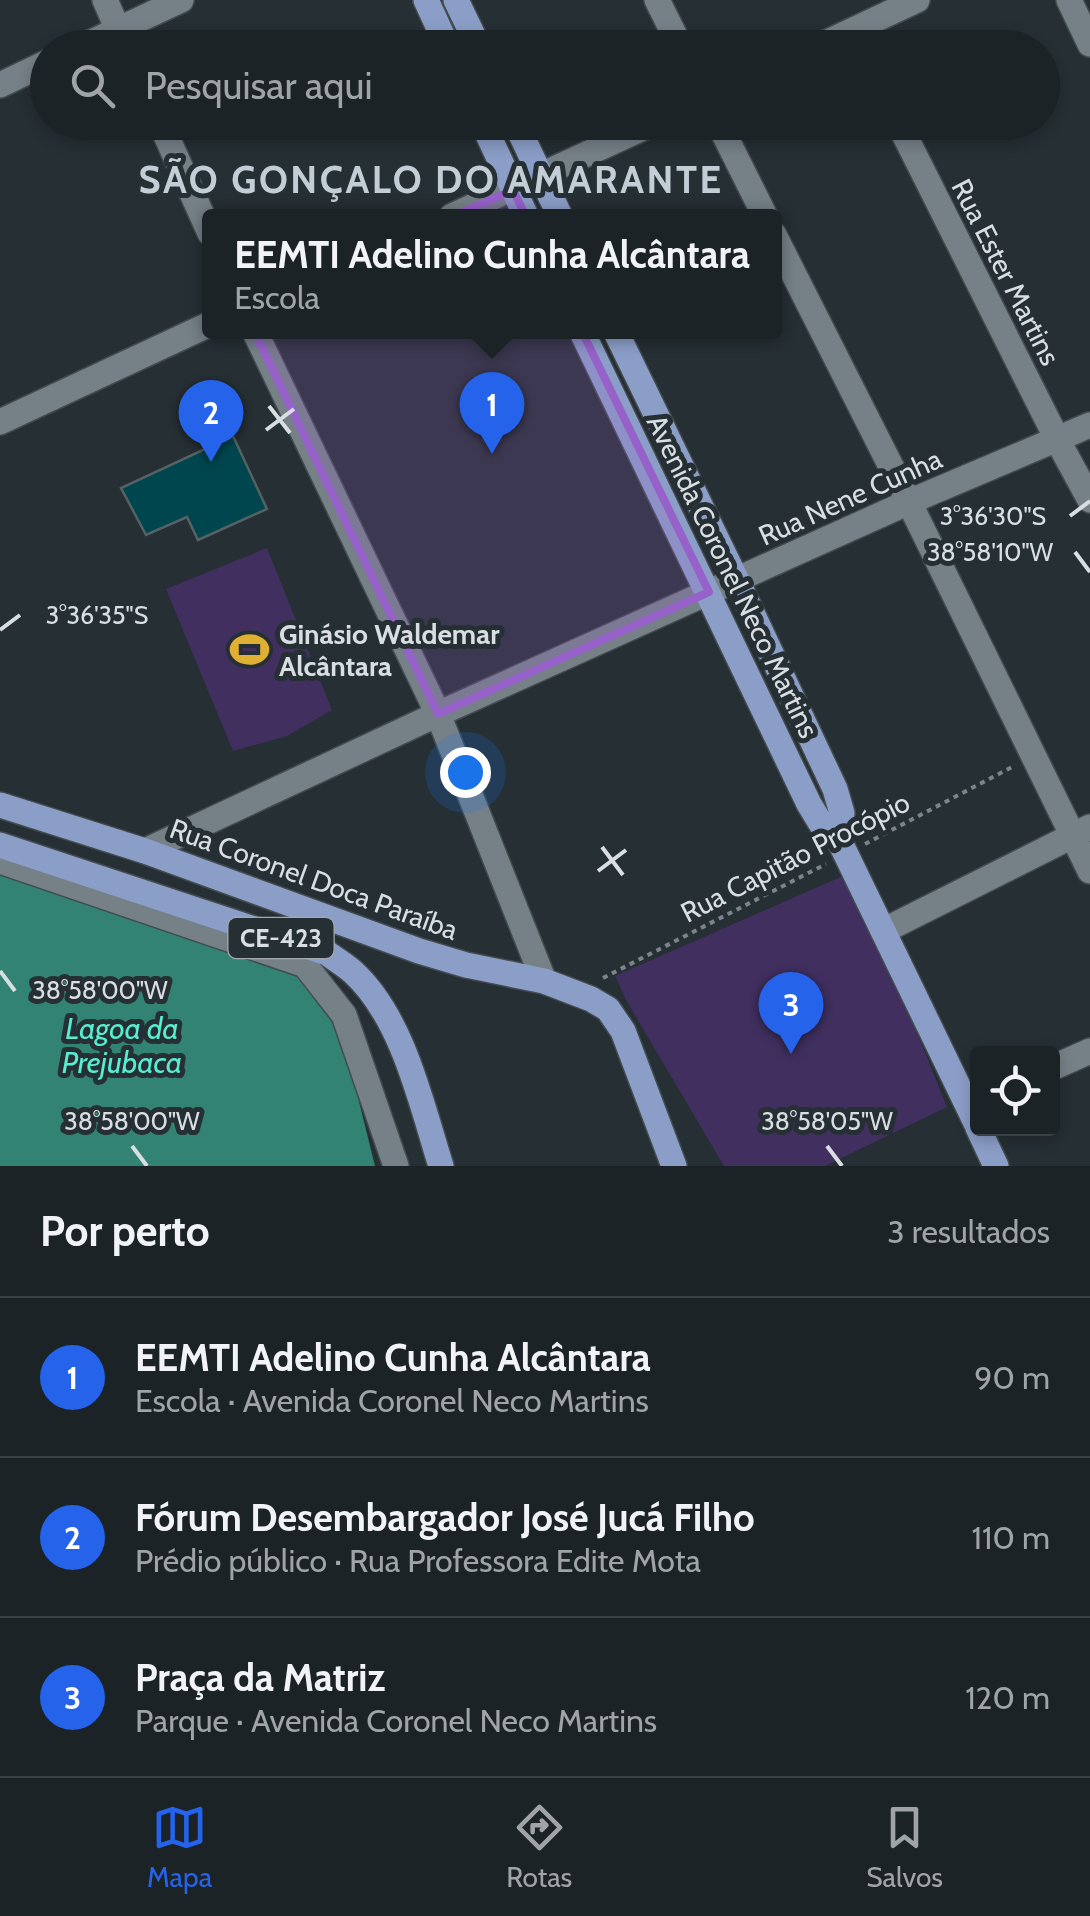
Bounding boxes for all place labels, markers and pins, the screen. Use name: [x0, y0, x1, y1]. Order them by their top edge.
pin: 1: [460, 372, 524, 454]
pin: 2: [178, 380, 244, 462]
place label: Ginásio Waldemar Alcântara: [279, 617, 500, 683]
sports icon: Ginásio Waldemar Alcântara: [228, 629, 270, 671]
pin: 3: [758, 972, 824, 1054]

